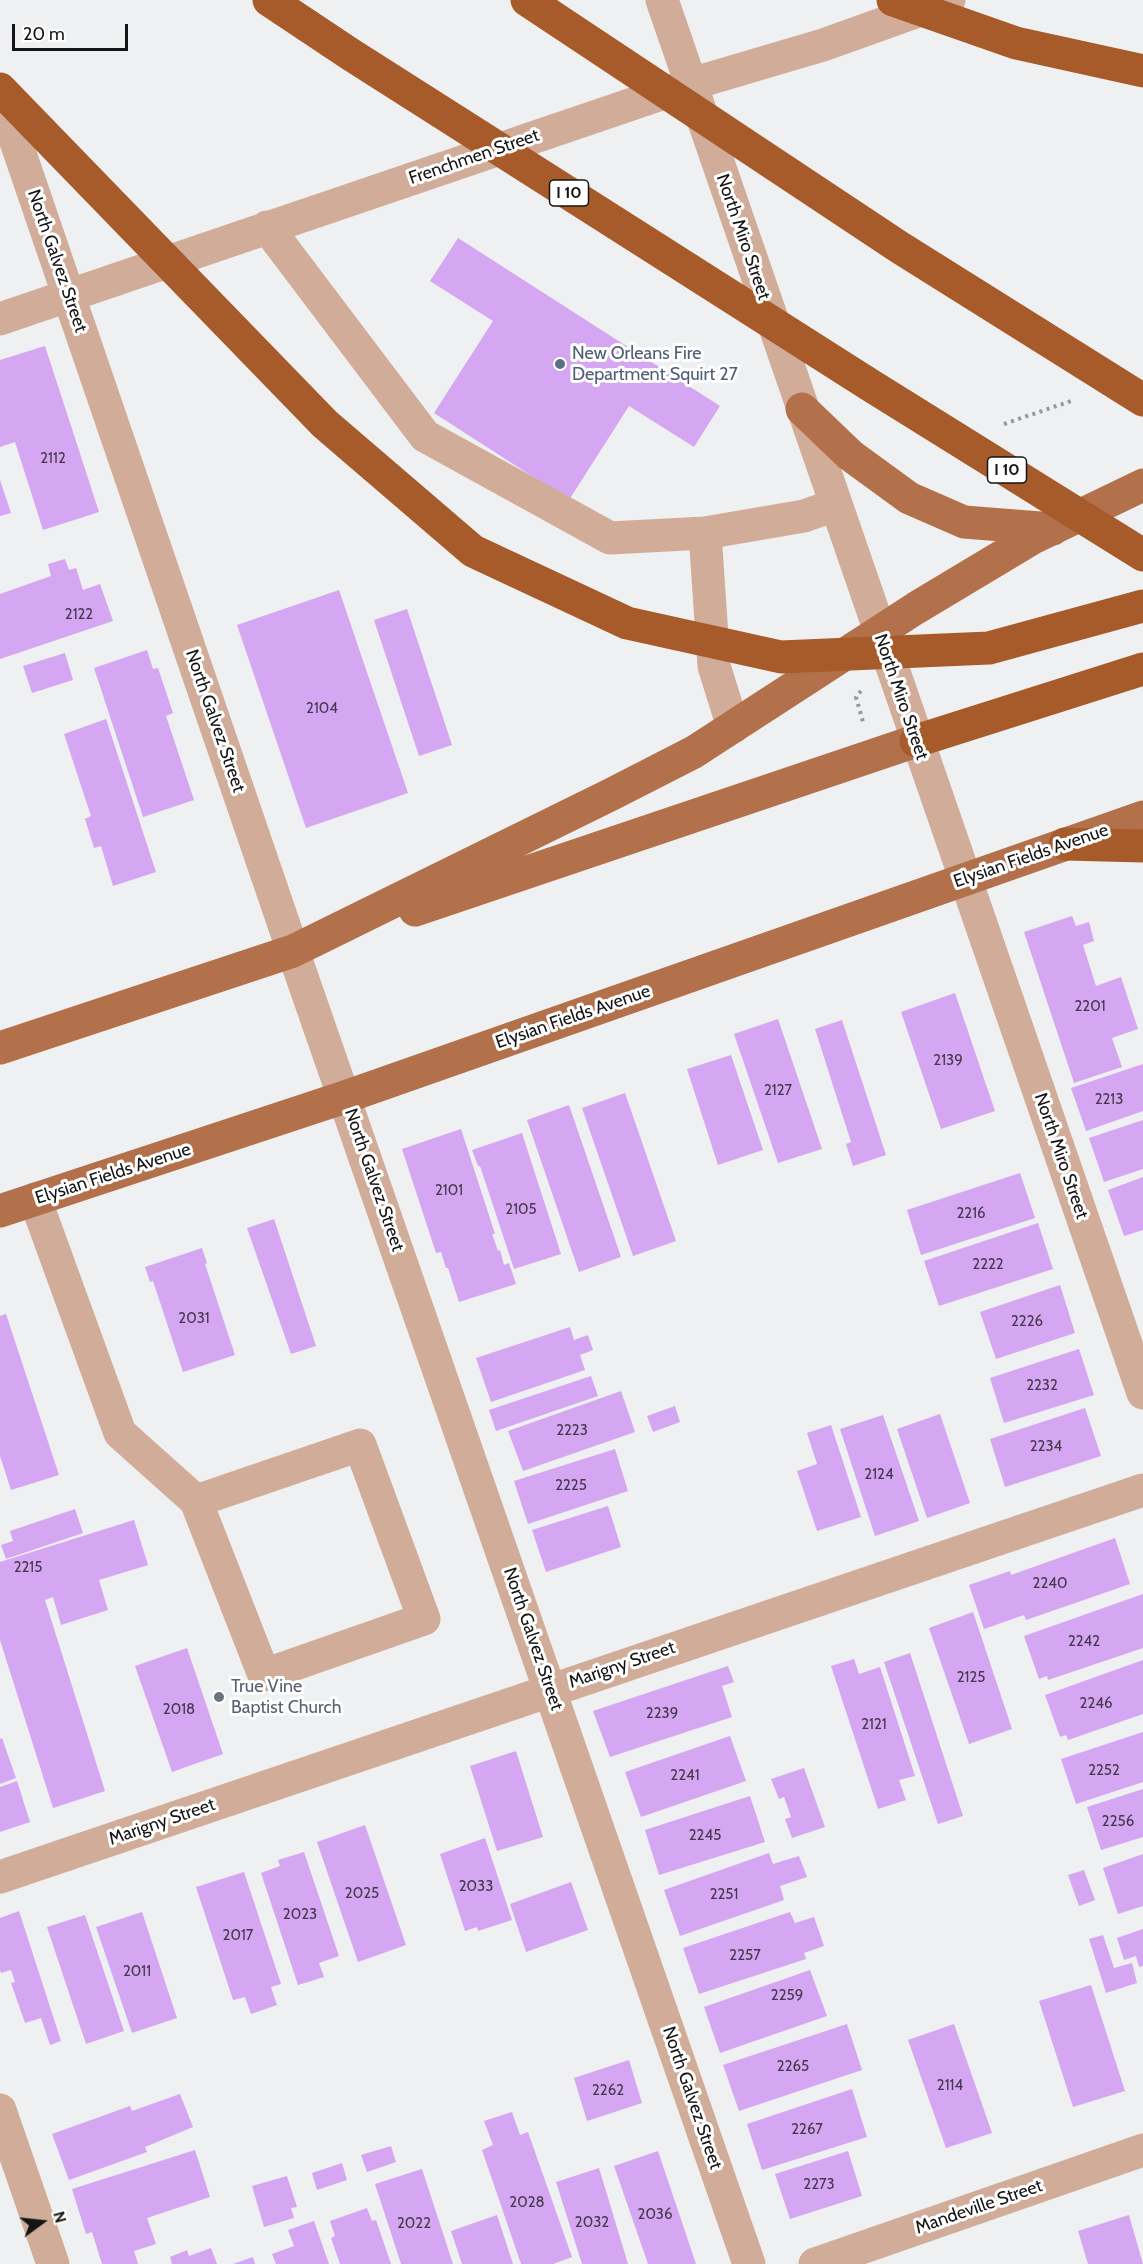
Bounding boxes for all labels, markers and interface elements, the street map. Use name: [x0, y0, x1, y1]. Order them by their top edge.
scale bar: [15, 12, 130, 50]
text: 20 m: [23, 23, 65, 45]
street label: Frenchmen Street: [406, 125, 542, 189]
street label: North Miro Street: [711, 171, 775, 303]
road number: I 10: [550, 180, 588, 206]
street label: North Galvez Street: [22, 187, 92, 335]
place label: New Orleans Fire Department Squirt 27: [572, 343, 738, 386]
marker: New Orleans Fire Department Squirt 27: [553, 357, 567, 371]
house number: 2112: [40, 450, 66, 468]
road number: I 10: [988, 457, 1026, 483]
house number: 2122: [65, 606, 93, 624]
street label: North Miro Street: [869, 631, 933, 763]
street label: North Galvez Street: [180, 647, 250, 795]
house number: 2104: [306, 700, 338, 718]
street label: Elysian Fields Avenue: [951, 819, 1111, 893]
street label: Elysian Fields Avenue: [493, 980, 653, 1054]
house number: 2201: [1074, 998, 1106, 1016]
house number: 2139: [933, 1052, 963, 1070]
house number: 2127: [764, 1082, 792, 1100]
street label: North Miro Street: [1029, 1090, 1093, 1222]
house number: 2213: [1095, 1091, 1123, 1109]
street label: North Galvez Street: [339, 1106, 409, 1254]
street label: Elysian Fields Avenue: [33, 1139, 193, 1209]
house number: 2101: [435, 1182, 463, 1200]
house number: 2105: [505, 1201, 537, 1219]
house number: 2216: [956, 1205, 986, 1223]
house number: 2222: [972, 1256, 1004, 1274]
house number: 2031: [178, 1310, 210, 1328]
house number: 2226: [1011, 1313, 1043, 1331]
house number: 2232: [1026, 1377, 1058, 1395]
house number: 2223: [556, 1422, 588, 1440]
house number: 2234: [1030, 1438, 1062, 1456]
house number: 2124: [864, 1466, 894, 1484]
house number: 2225: [555, 1477, 587, 1495]
house number: 2215: [14, 1559, 42, 1577]
street label: North Galvez Street: [498, 1565, 568, 1713]
house number: 2240: [1033, 1575, 1067, 1593]
house number: 2242: [1068, 1633, 1100, 1651]
street label: Marigny Street: [566, 1637, 678, 1693]
house number: 2125: [957, 1669, 985, 1687]
place label: True Vine Baptist Church: [231, 1676, 341, 1718]
marker: True Vine Baptist Church: [212, 1690, 226, 1704]
house number: 2246: [1080, 1695, 1112, 1713]
house number: 2018: [163, 1701, 195, 1719]
house number: 2239: [646, 1705, 678, 1723]
house number: 2121: [861, 1716, 887, 1734]
house number: 2252: [1088, 1762, 1120, 1780]
house number: 2241: [670, 1767, 700, 1785]
street label: Marigny Street: [106, 1794, 218, 1850]
house number: 2256: [1102, 1813, 1134, 1831]
house number: 2245: [689, 1827, 721, 1845]
house number: 2033: [459, 1878, 493, 1896]
house number: 2025: [345, 1885, 379, 1903]
house number: 2251: [710, 1886, 738, 1904]
house number: 2023: [283, 1906, 317, 1924]
house number: 2017: [223, 1927, 253, 1945]
house number: 2257: [729, 1947, 761, 1965]
house number: 2011: [123, 1963, 151, 1981]
house number: 2259: [771, 1987, 803, 2005]
street label: North Galvez Street: [657, 2024, 727, 2172]
house number: 2265: [777, 2058, 809, 2076]
house number: 2114: [937, 2077, 963, 2095]
house number: 2262: [592, 2082, 624, 2100]
house number: 2267: [791, 2121, 823, 2139]
street label: Mandeville Street: [913, 2175, 1045, 2239]
house number: 2273: [803, 2176, 835, 2194]
north arrow: [12, 2192, 72, 2252]
house number: 2028: [509, 2194, 545, 2212]
house number: 2036: [638, 2206, 672, 2224]
text: N: [49, 2209, 71, 2225]
house number: 2032: [575, 2214, 609, 2232]
house number: 2022: [397, 2215, 431, 2233]

